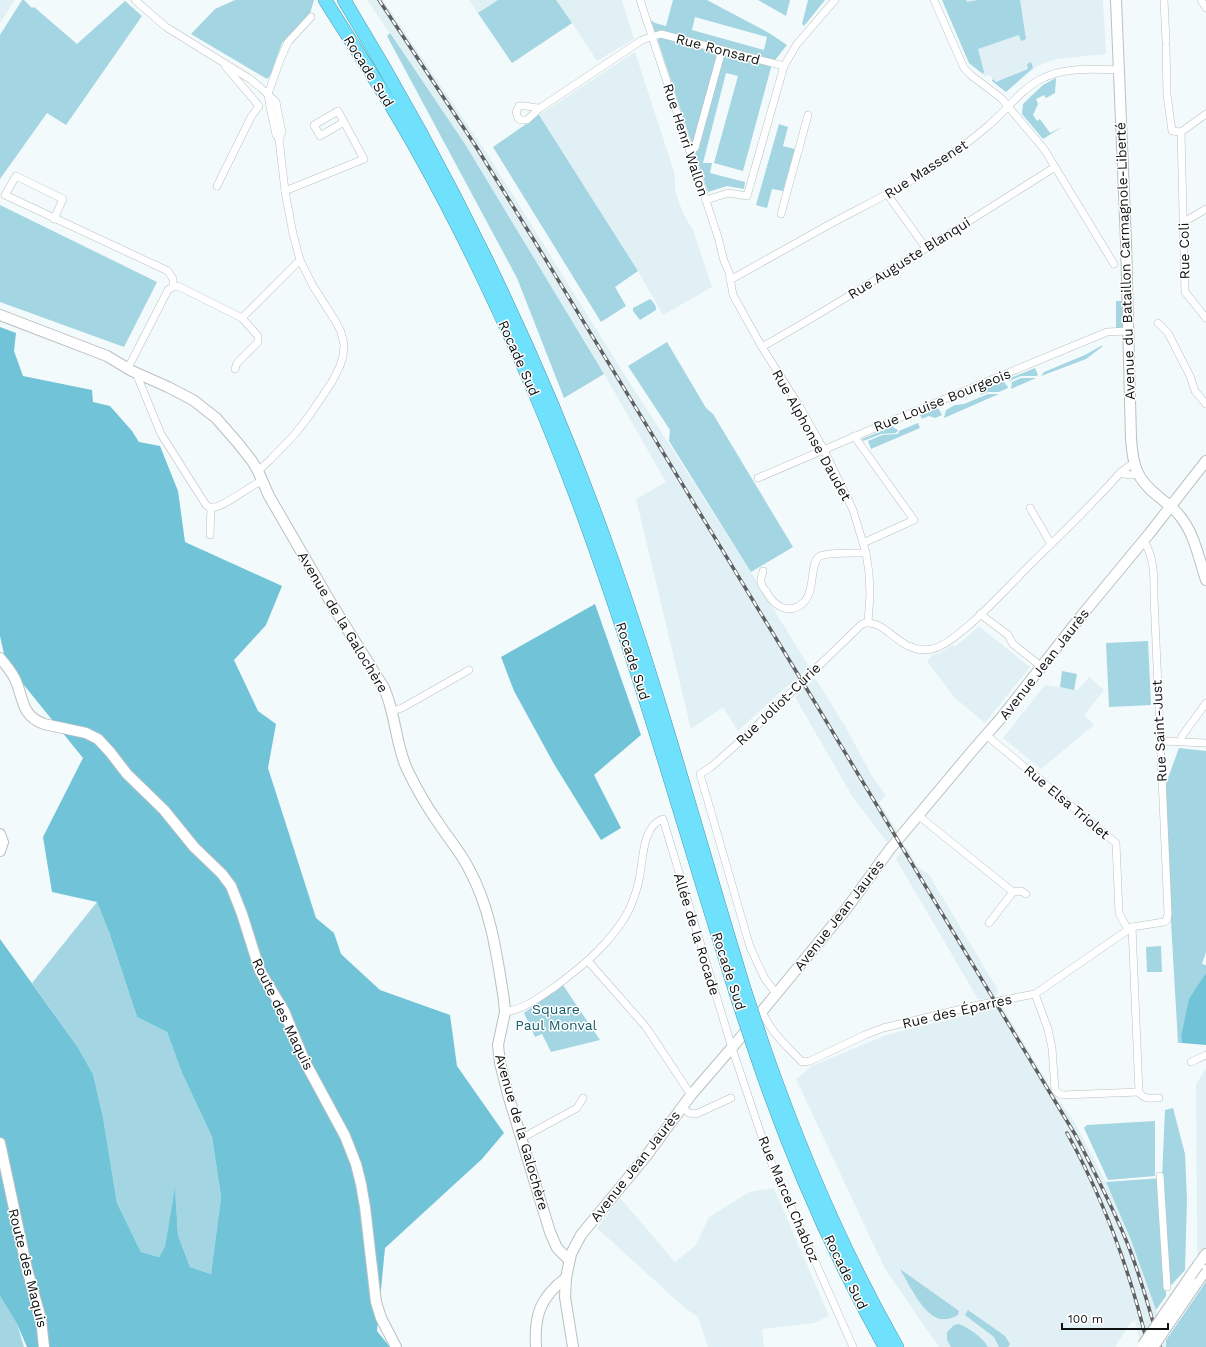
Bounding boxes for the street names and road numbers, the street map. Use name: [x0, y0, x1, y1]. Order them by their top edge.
street label: Rue Ronsard: [674, 30, 762, 68]
street label: Rocade Sud: [341, 32, 397, 110]
street label: Rue Henri Wallon: [660, 81, 712, 199]
street label: Avenue du Bataillon Carmagnole-Liberté: [1112, 122, 1138, 400]
street label: Rue Massenet: [882, 136, 971, 202]
street label: Rue Auguste Blanqui: [845, 214, 973, 302]
street label: Rue Coli: [1176, 223, 1192, 279]
street label: Rocade Sud: [495, 318, 543, 398]
street label: Rue Louise Bourgeois: [871, 365, 1013, 435]
street label: Rue Alphonse Daudet: [769, 367, 855, 504]
street label: Avenue de la Galochère: [295, 549, 391, 695]
street label: Avenue Jean Jaurès: [996, 605, 1092, 723]
street label: Rocade Sud: [613, 620, 653, 702]
street label: Rue Joliot-Curie: [732, 660, 824, 748]
street label: Rue Saint-Just: [1148, 679, 1170, 782]
street label: Rue Elsa Triolet: [1021, 762, 1113, 842]
street label: Avenue Jean Jaurès: [791, 856, 887, 974]
street label: Allée de la Rocade: [671, 871, 723, 997]
street label: Rocade Sud: [709, 930, 749, 1012]
street label: Route des Maquis: [249, 956, 317, 1072]
street label: Rue des Éparres: [901, 991, 1013, 1031]
street label: Avenue de la Galochère: [492, 1052, 552, 1212]
street label: Avenue Jean Jaurès: [587, 1107, 683, 1225]
street label: Rue Marcel Chabloz: [755, 1134, 823, 1264]
street label: Route des Maquis: [5, 1207, 51, 1329]
street label: Rocade Sud: [821, 1232, 871, 1312]

